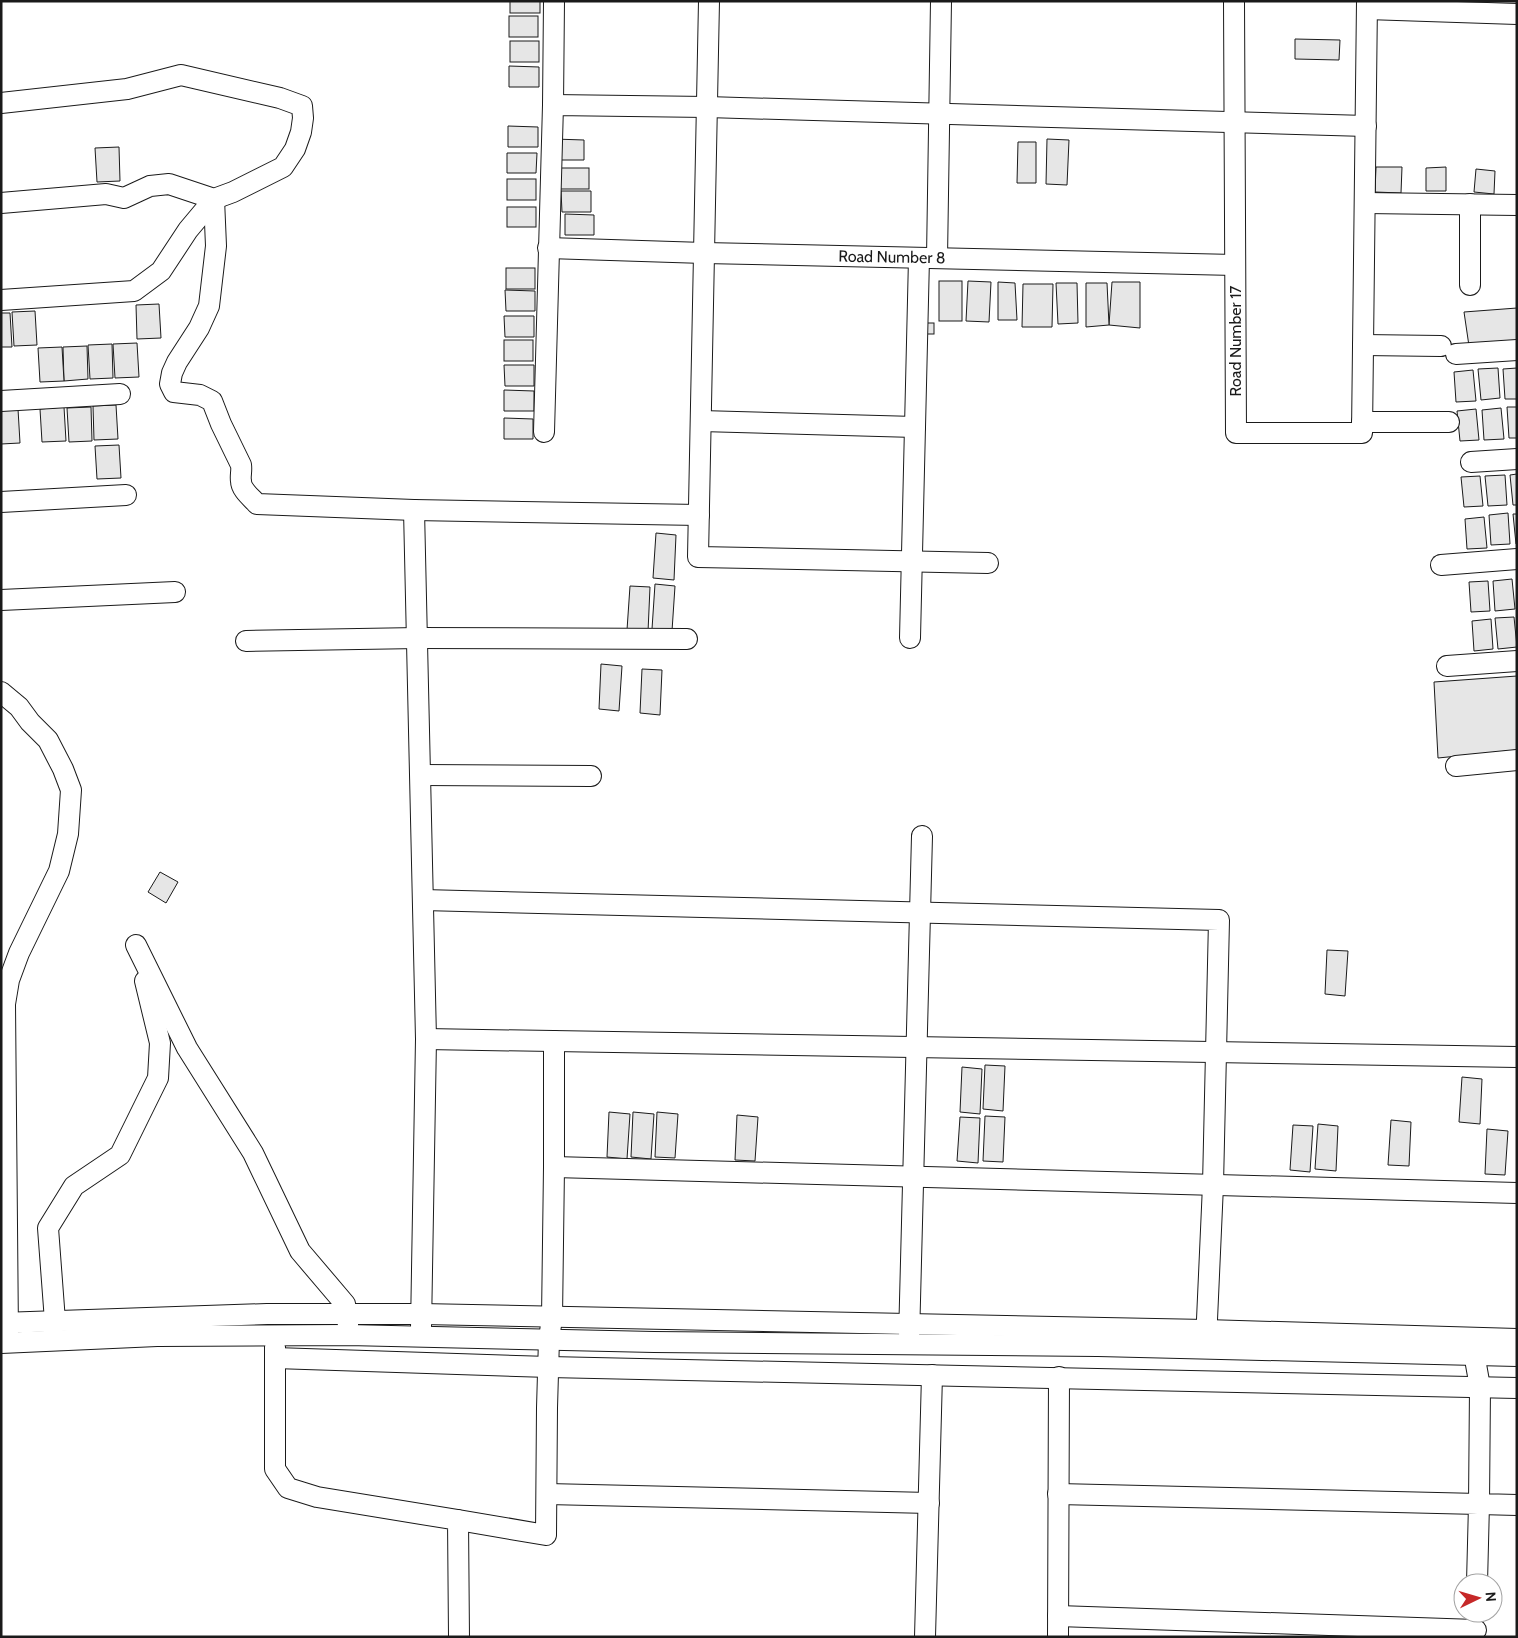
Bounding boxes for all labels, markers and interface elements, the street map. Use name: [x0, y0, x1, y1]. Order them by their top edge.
street label: Road Number 8: [838, 247, 946, 267]
street label: Road Number 17: [1226, 286, 1245, 396]
north arrow: [1453, 1573, 1503, 1623]
text: N: [1482, 1591, 1500, 1603]

